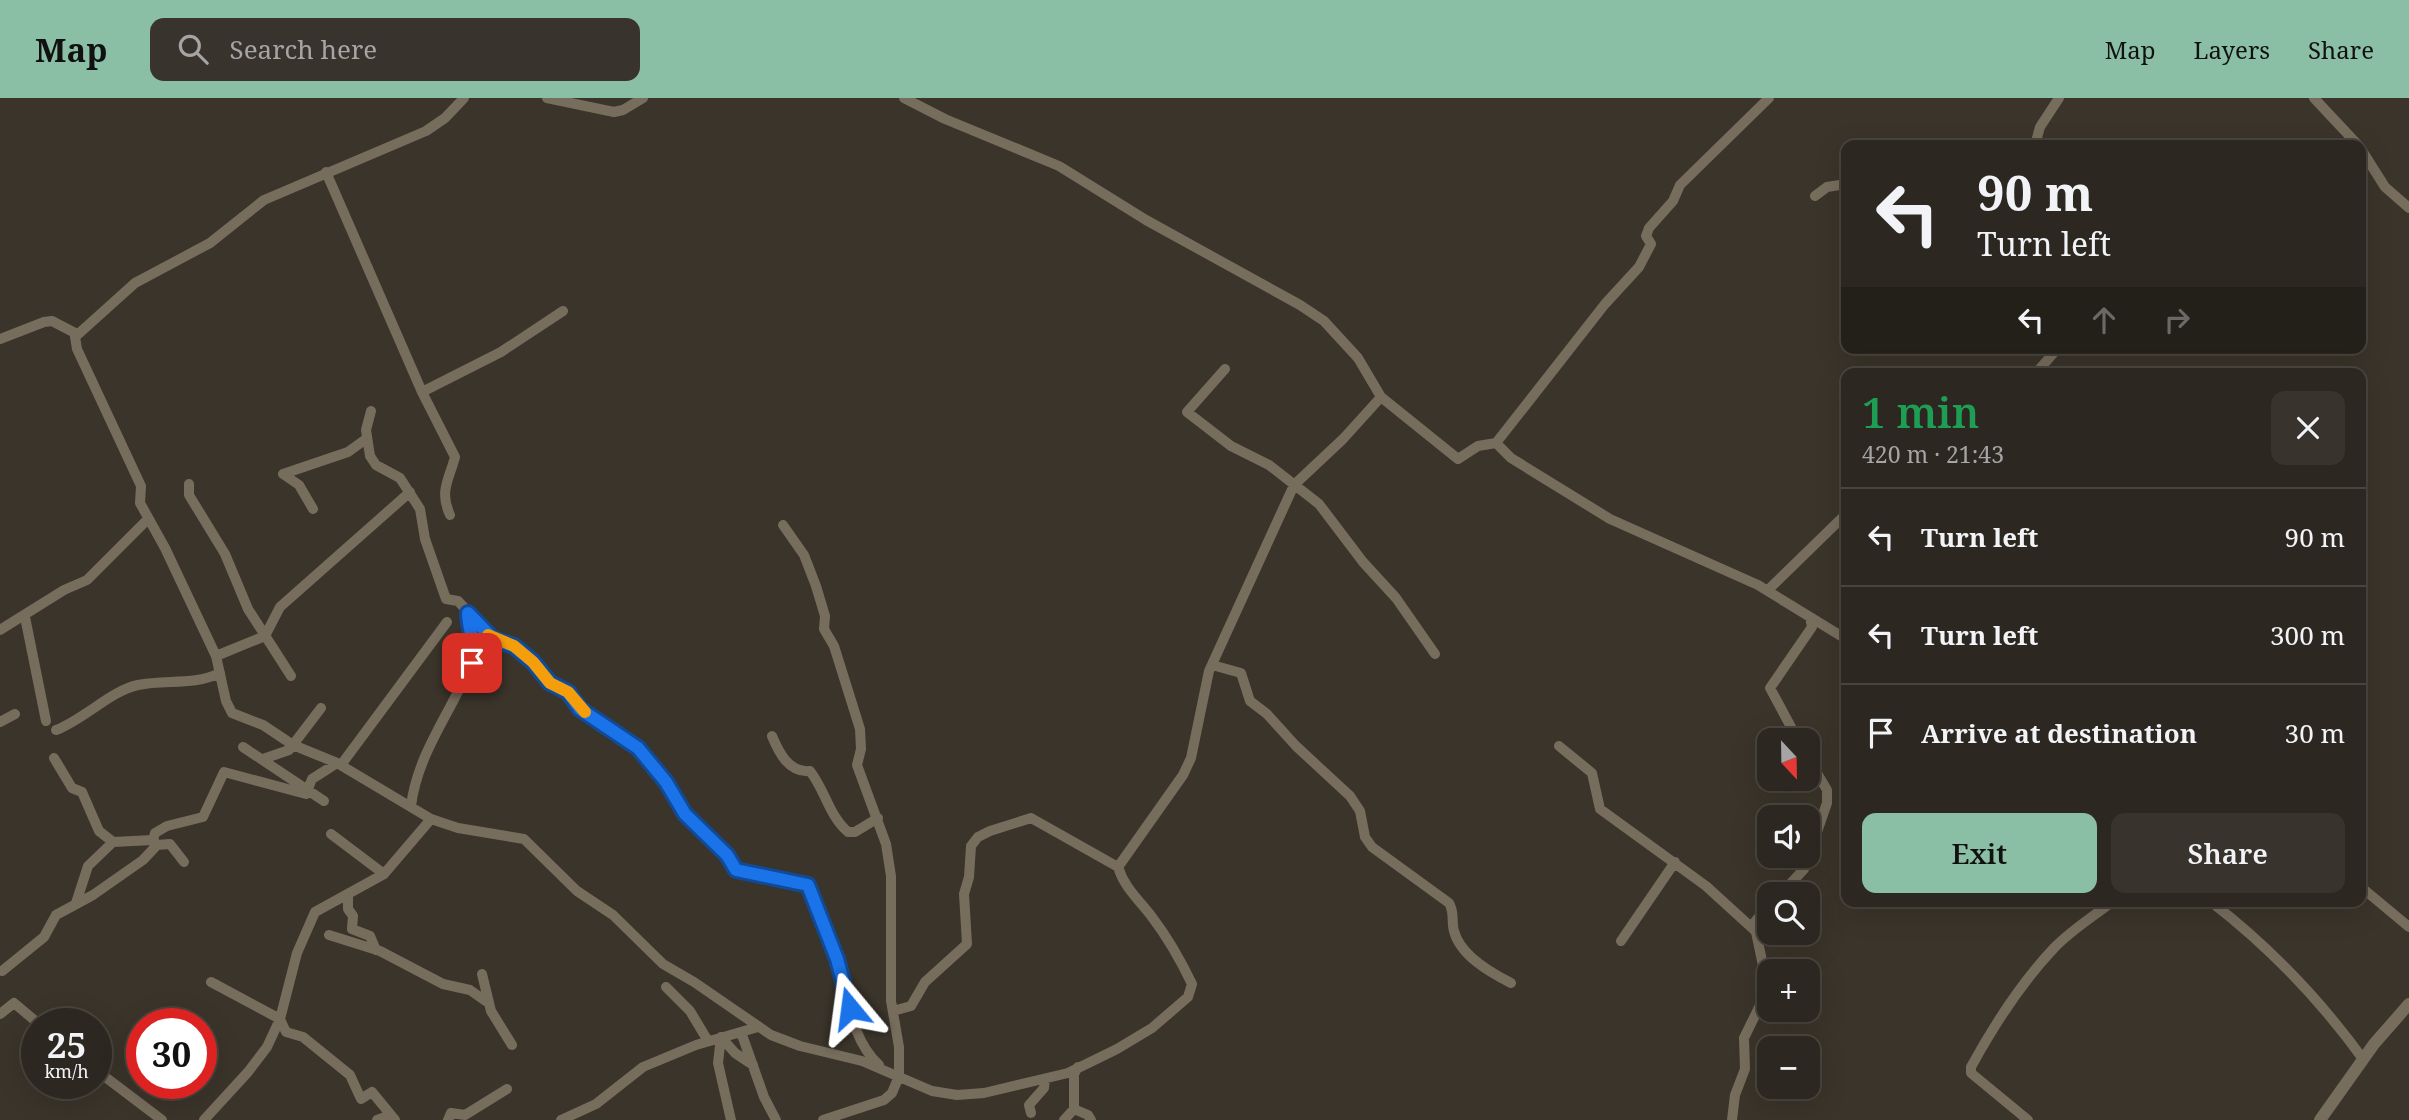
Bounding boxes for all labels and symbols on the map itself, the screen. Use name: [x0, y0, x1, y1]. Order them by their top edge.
pin: [442, 633, 502, 693]
north arrow: [1757, 728, 1820, 791]
position arrow: [813, 971, 887, 1045]
speed limit sign: 30: [126, 1008, 217, 1099]

